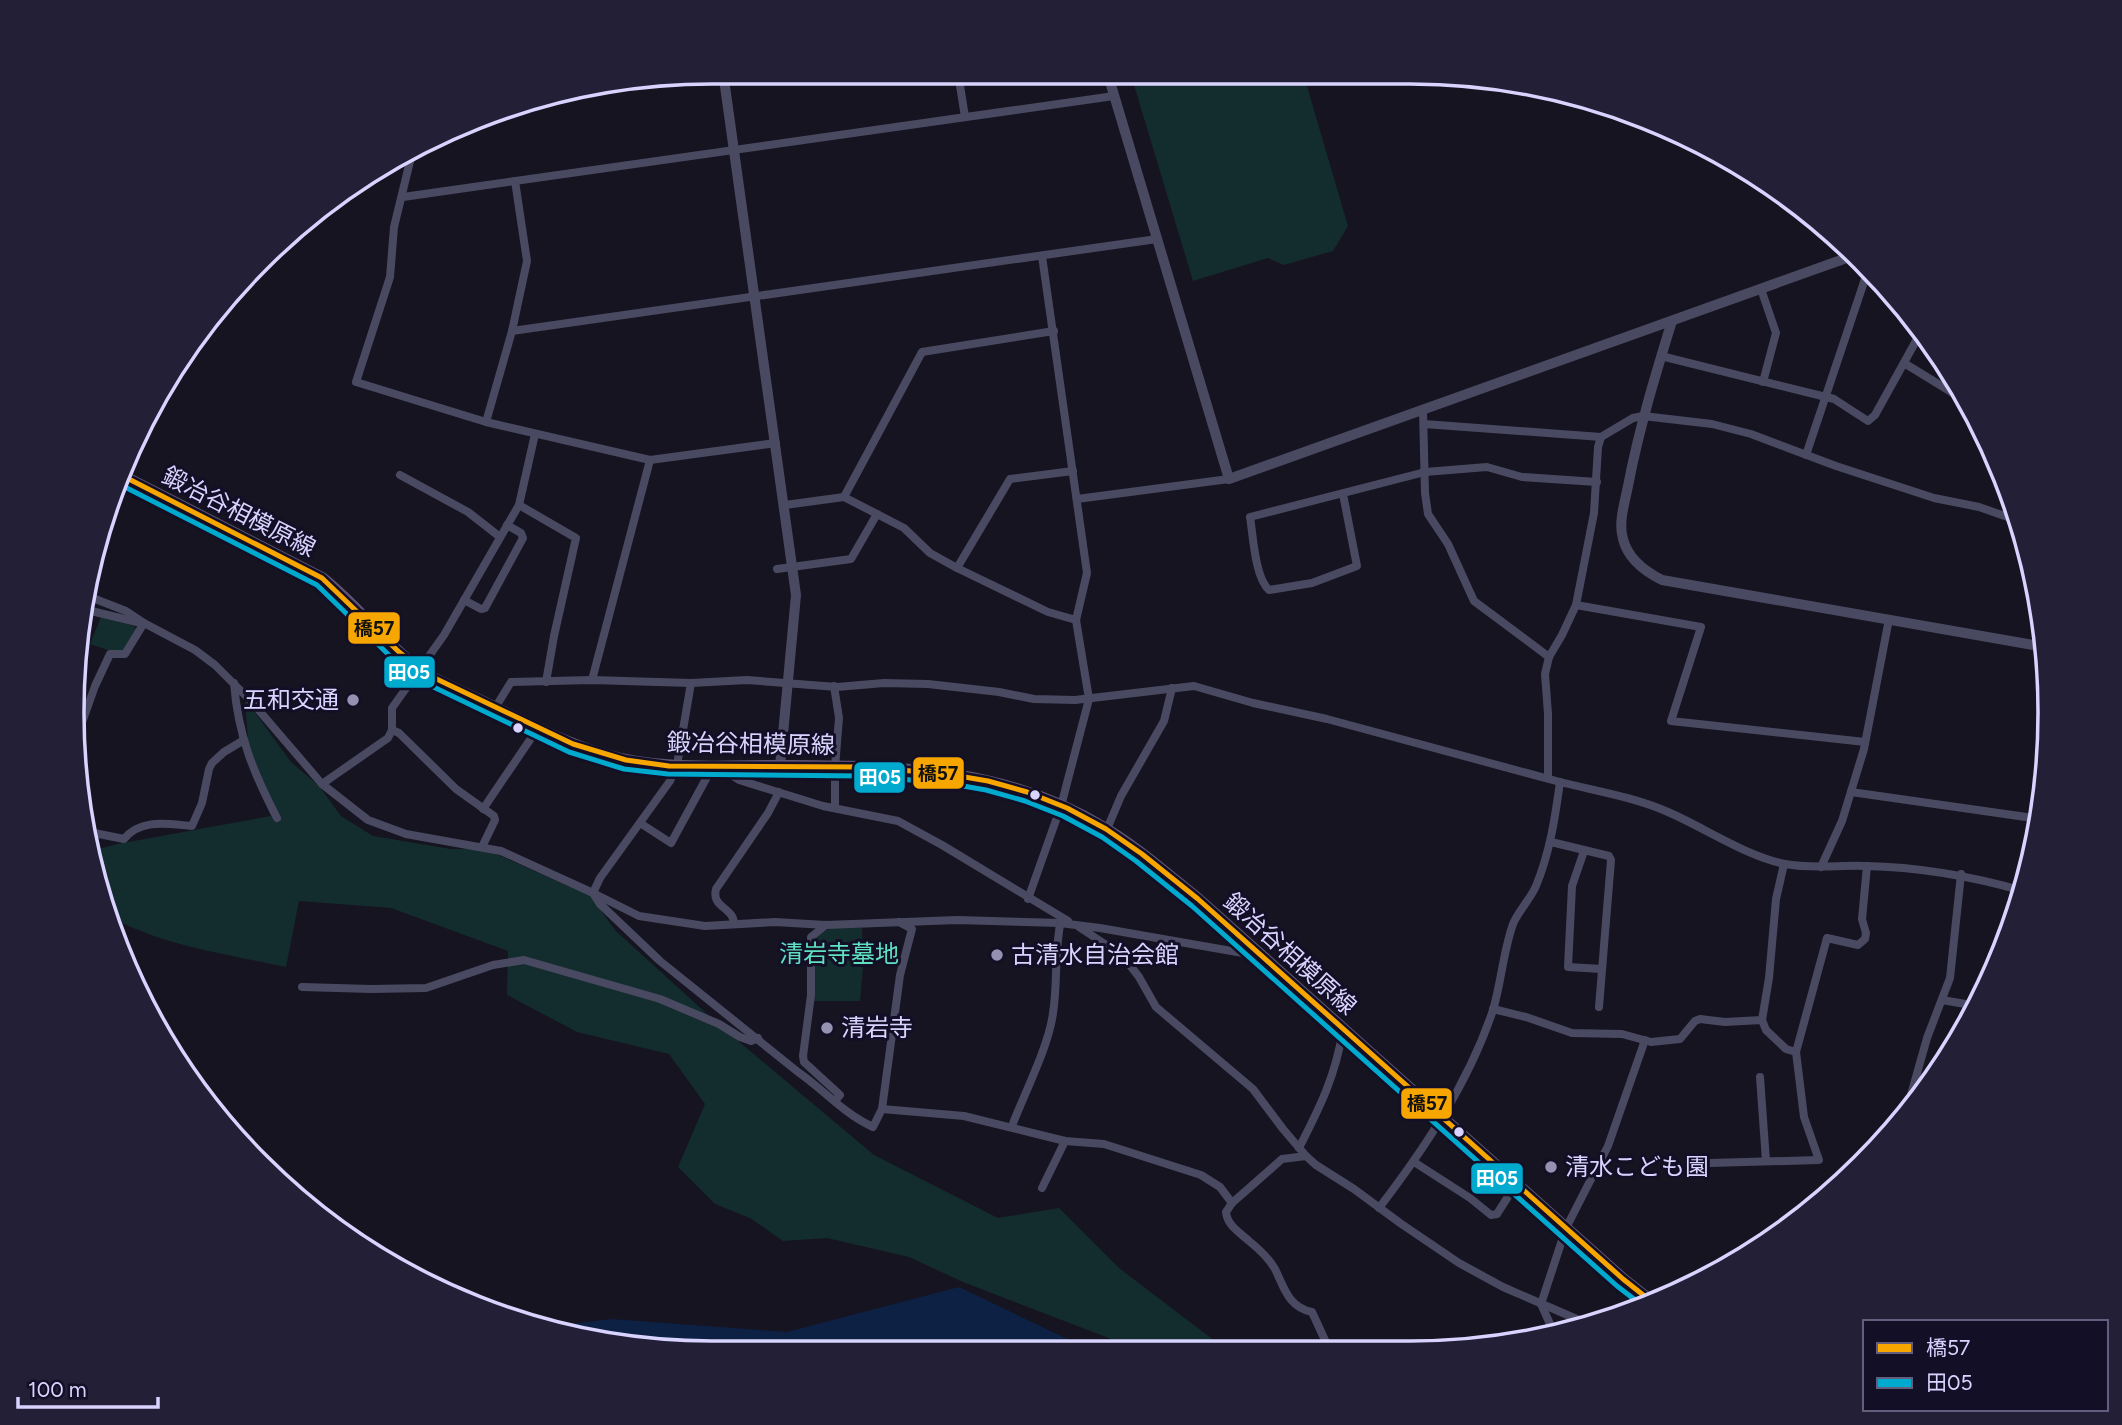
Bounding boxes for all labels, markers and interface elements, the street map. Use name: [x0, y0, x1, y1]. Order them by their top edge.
street label: 鍛冶谷相模原線: [158, 460, 321, 563]
line badge: 橋57: [347, 611, 401, 645]
text: 橋57: [354, 617, 394, 640]
line badge: 田05: [383, 655, 436, 689]
text: 田05: [388, 661, 430, 684]
place label: 五和交通: [243, 685, 339, 714]
marker: 五和交通: [345, 692, 361, 708]
unlabelled marker: [511, 721, 525, 735]
street label: 鍛冶谷相模原線: [667, 728, 835, 759]
line badge: 橋57: [912, 756, 965, 790]
line badge: 田05: [853, 761, 906, 794]
text: 橋57: [918, 762, 958, 785]
text: 田05: [859, 766, 901, 789]
unlabelled marker: [1028, 788, 1042, 802]
street label: 鍛冶谷相模原線: [1218, 887, 1362, 1021]
park label: 清岩寺墓地: [779, 939, 899, 968]
place label: 古清水自治会館: [1011, 940, 1179, 969]
marker: 古清水自治会館: [989, 947, 1005, 963]
place label: 清岩寺: [841, 1013, 913, 1042]
marker: 清岩寺: [819, 1020, 835, 1036]
line badge: 橋57: [1400, 1087, 1453, 1120]
text: 橋57: [1407, 1092, 1447, 1115]
unlabelled marker: [1452, 1125, 1466, 1139]
place label: 清水こども園: [1565, 1152, 1709, 1181]
marker: 清水こども園: [1543, 1159, 1559, 1175]
line badge: 田05: [1470, 1162, 1524, 1195]
text: 田05: [1476, 1167, 1518, 1190]
legend: [1863, 1320, 2108, 1411]
text: 橋57: [1926, 1335, 1970, 1360]
scale bar: [18, 1366, 158, 1410]
text: 田05: [1926, 1370, 1973, 1395]
text: 100 m: [28, 1377, 87, 1402]

